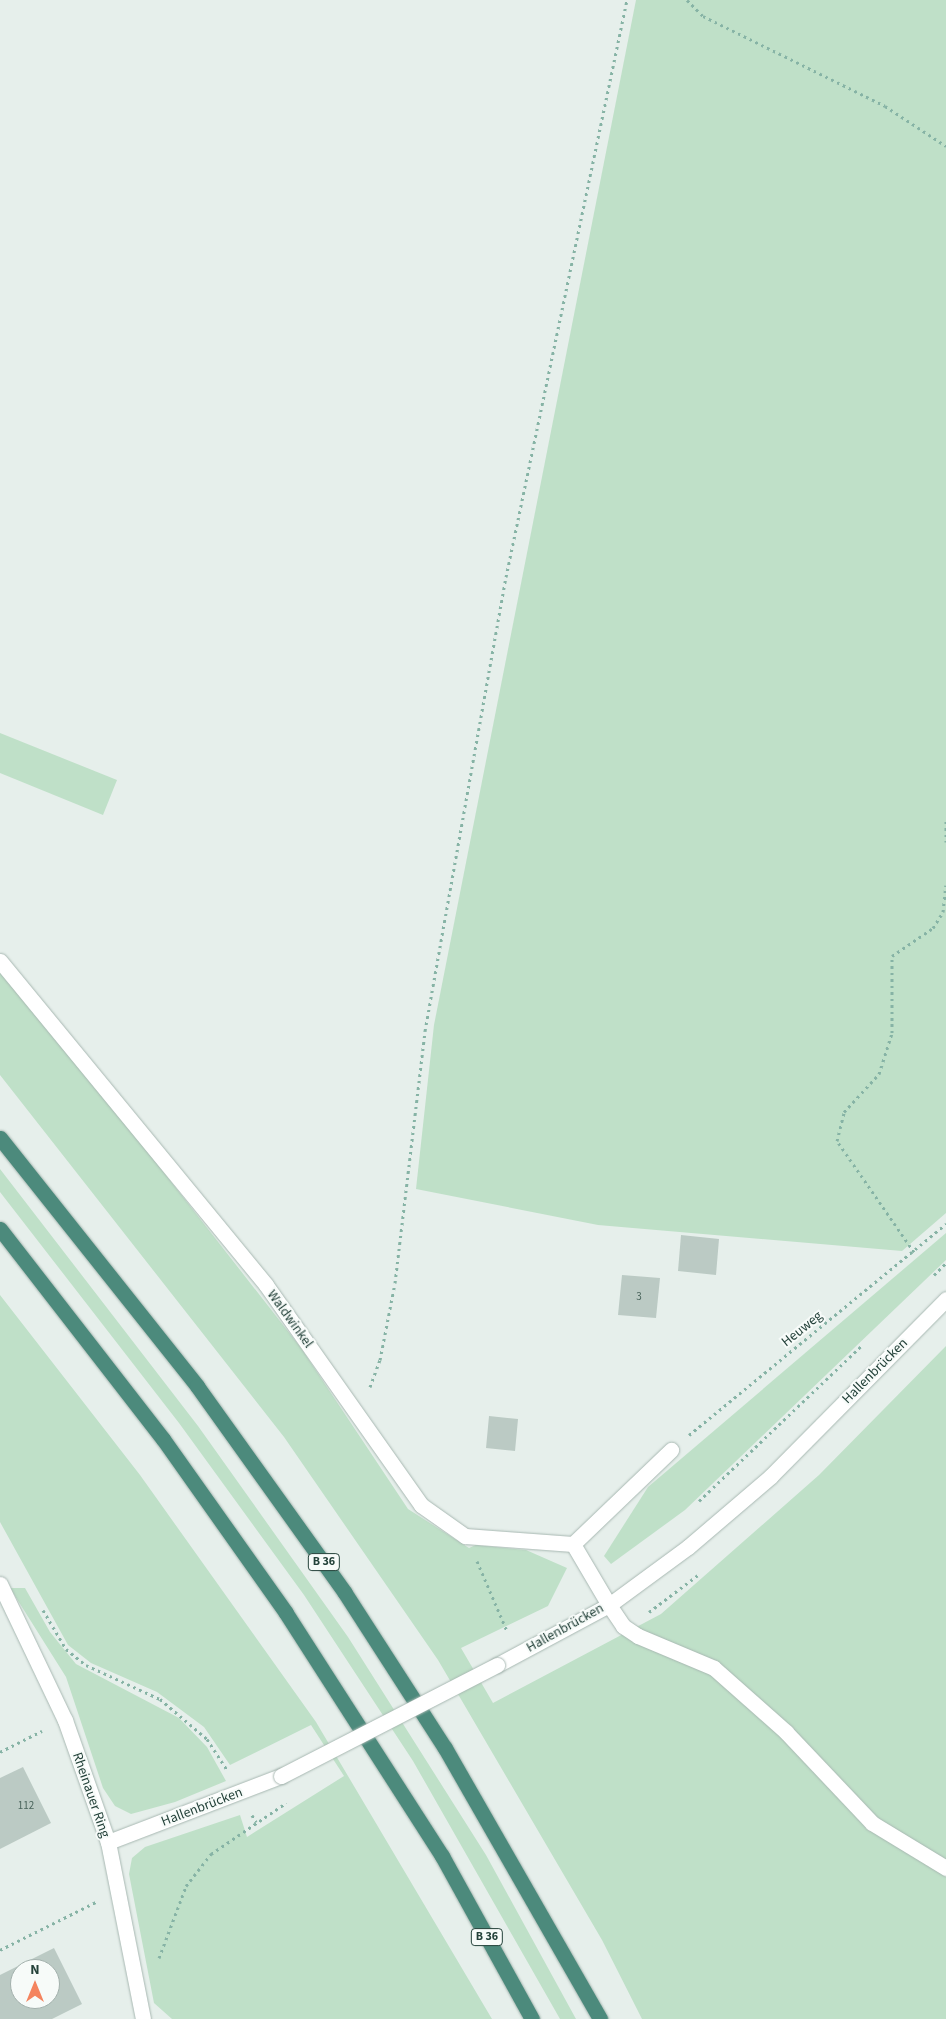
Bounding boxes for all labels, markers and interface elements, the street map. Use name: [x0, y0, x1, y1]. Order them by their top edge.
street label: Waldwinkel: [263, 1287, 317, 1351]
house number: 3: [636, 1290, 642, 1304]
street label: Heuweg: [778, 1308, 826, 1350]
street label: Hallenbrücken: [839, 1335, 911, 1407]
road number: B 36: [308, 1552, 340, 1571]
street label: Hallenbrücken: [523, 1600, 607, 1656]
street label: Rheinauer Ring: [69, 1750, 113, 1840]
street label: Hallenbrücken: [159, 1784, 245, 1830]
house number: 112: [18, 1799, 34, 1813]
road number: B 36: [471, 1928, 503, 1946]
north arrow: [10, 1959, 60, 2009]
text: N: [30, 1960, 40, 1980]

